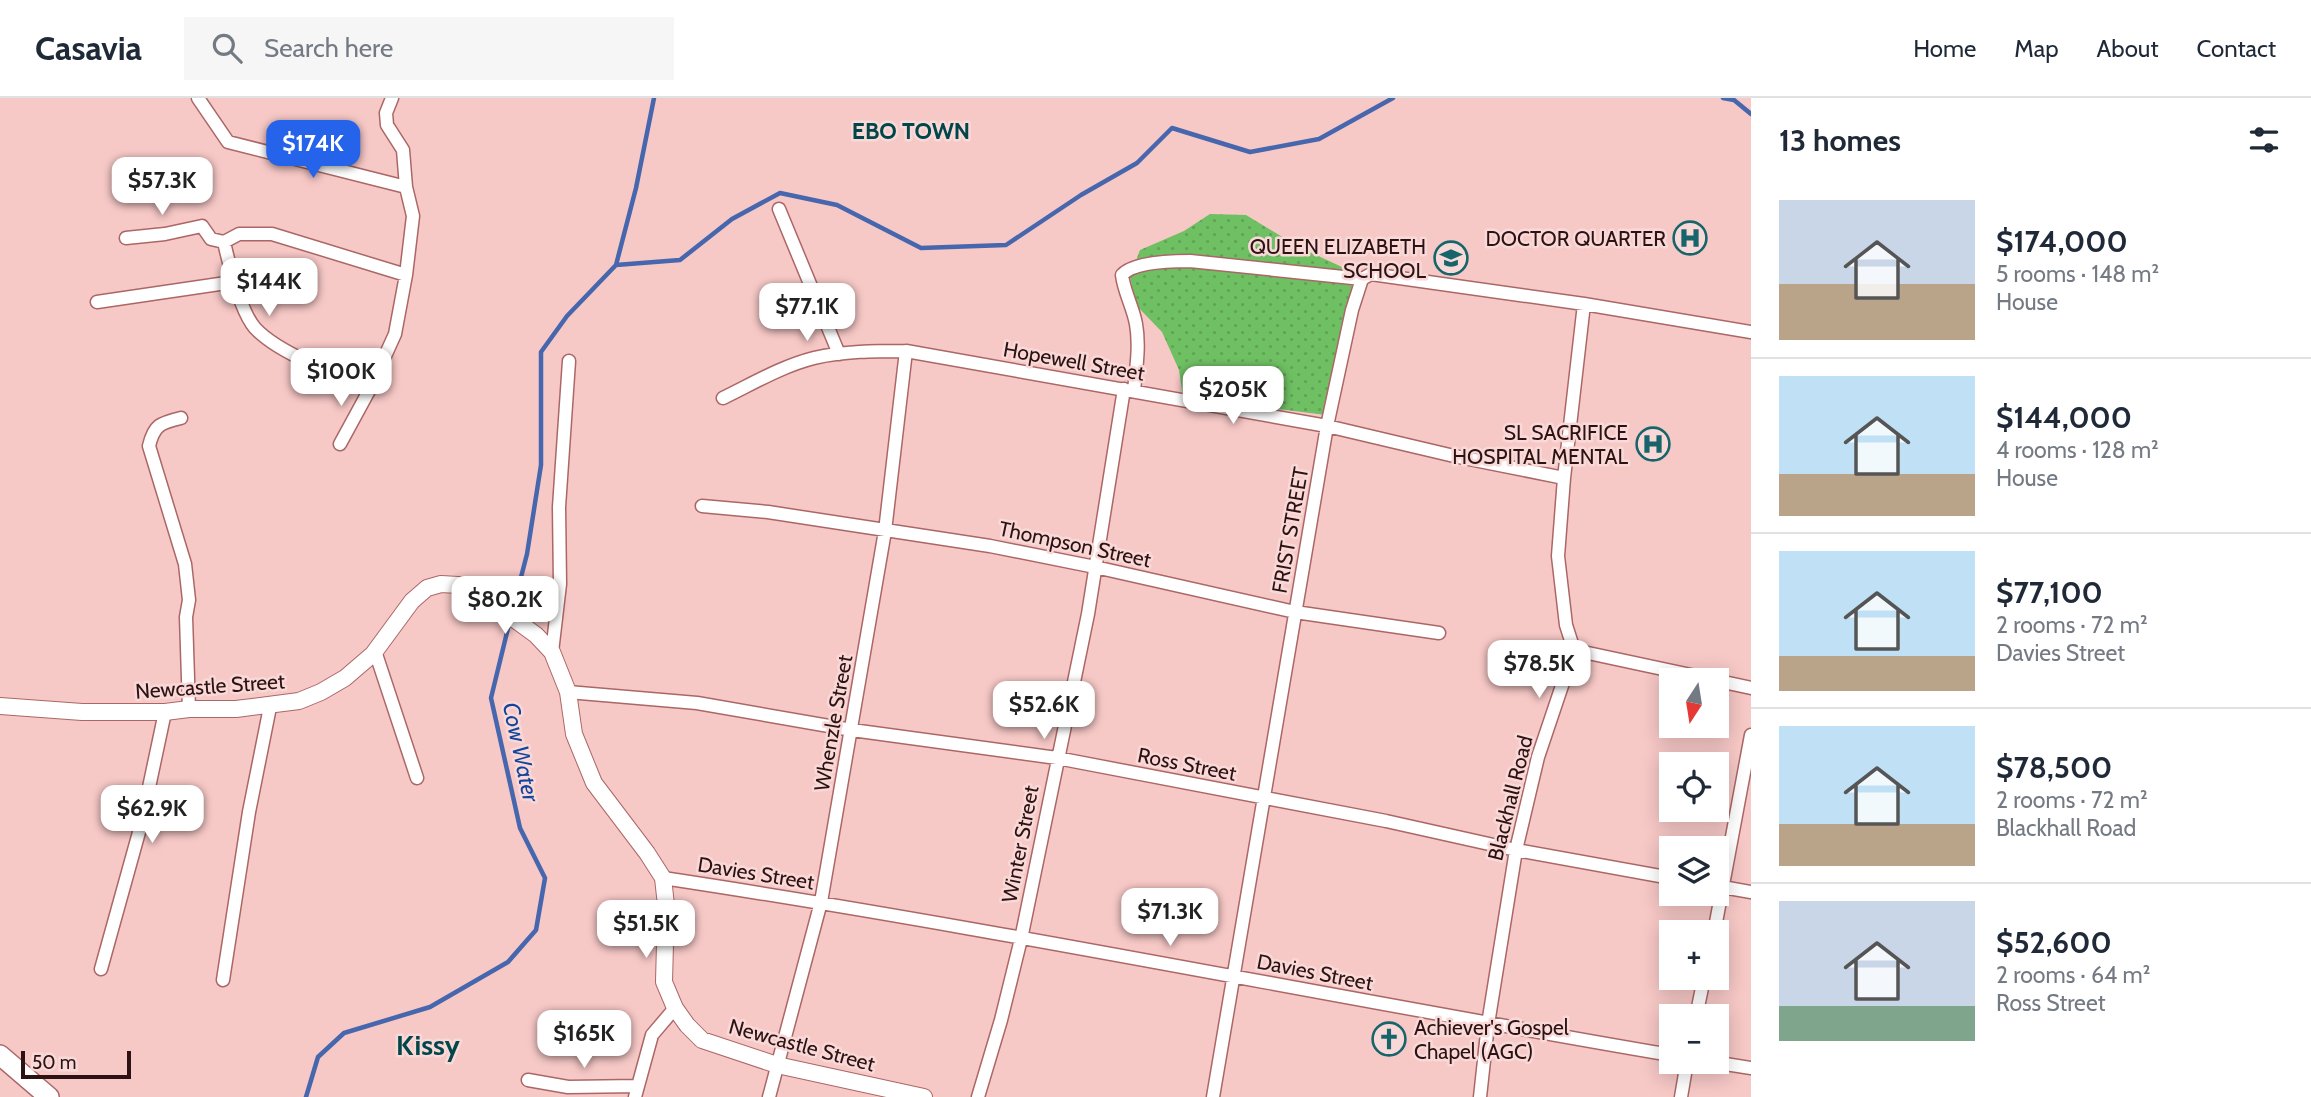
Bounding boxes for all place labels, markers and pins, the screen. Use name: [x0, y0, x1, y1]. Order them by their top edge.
pin: $174K: [264, 120, 362, 180]
pin: $57.3K: [105, 158, 219, 217]
hospital icon: DOCTOR QUARTER: [1671, 219, 1709, 257]
place label: DOCTOR QUARTER: [1486, 226, 1666, 251]
place label: QUEEN ELIZABETH SCHOOL: [1250, 234, 1426, 283]
school or university icon: QUEEN ELIZABETH SCHOOL: [1432, 239, 1470, 277]
pin: $144K: [220, 258, 318, 318]
pin: $77.1K: [750, 284, 864, 343]
pin: $100K: [292, 348, 390, 408]
pin: $205K: [1184, 366, 1282, 426]
place label: SL SACRIFICE HOSPITAL MENTAL: [1452, 420, 1628, 469]
hospital icon: SL SACRIFICE HOSPITAL MENTAL: [1634, 425, 1672, 463]
pin: $80.2K: [448, 576, 562, 636]
pin: $78.5K: [1482, 640, 1596, 700]
pin: $52.6K: [987, 682, 1101, 741]
pin: $62.9K: [95, 786, 209, 845]
pin: $71.3K: [1113, 888, 1227, 948]
pin: $51.5K: [589, 900, 703, 960]
pin: $165K: [535, 1010, 633, 1070]
place label: Achiever's Gospel Chapel (AGC): [1414, 1015, 1569, 1064]
church icon: Achiever's Gospel Chapel (AGC): [1370, 1020, 1408, 1058]

